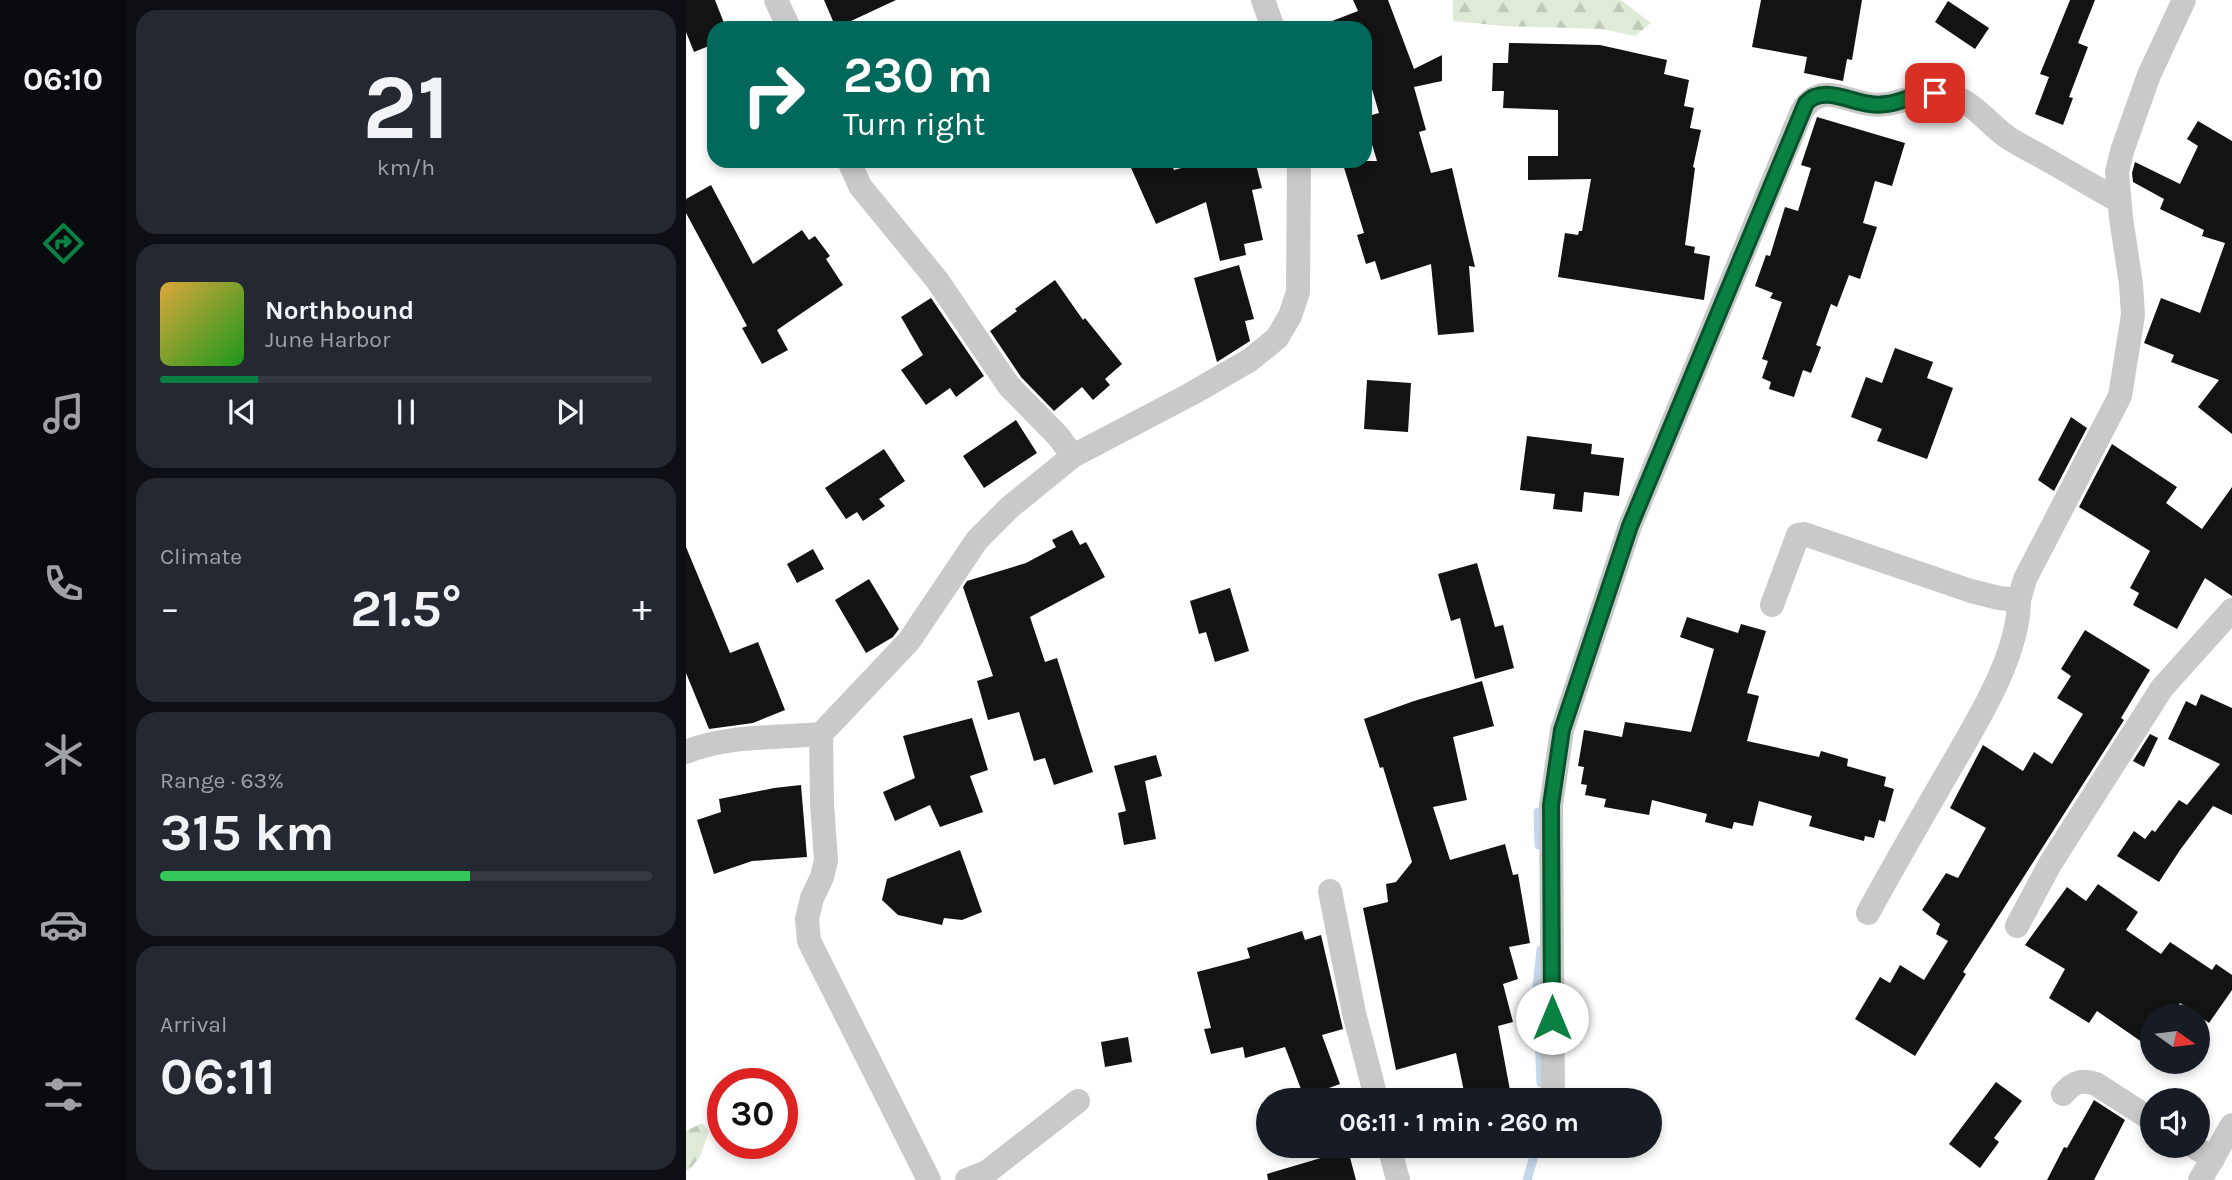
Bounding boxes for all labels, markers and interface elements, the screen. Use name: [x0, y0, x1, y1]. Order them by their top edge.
text: 230 m: [843, 47, 993, 104]
icon: right: [728, 49, 819, 140]
text: 21: [362, 55, 450, 161]
text: 06:10: [23, 61, 103, 98]
pin: [1905, 63, 1965, 123]
icon: arrive: [1916, 74, 1954, 112]
text: Turn right: [843, 106, 985, 143]
text: km/h: [377, 154, 435, 181]
icon: directions: [39, 219, 88, 268]
text: Northbound: [265, 295, 414, 326]
text: June Harbor: [265, 326, 390, 353]
icon: music: [39, 389, 88, 438]
icon: previous: [223, 393, 261, 431]
icon: pause: [387, 393, 425, 431]
icon: next: [551, 393, 589, 431]
text: Climate: [160, 543, 242, 570]
icon: phone: [39, 559, 88, 608]
text: 21.5°: [350, 578, 462, 639]
text: −: [160, 586, 180, 631]
text: +: [632, 586, 652, 631]
icon: climate: [39, 730, 88, 779]
text: Range · 63%: [160, 767, 284, 794]
text: 315 km: [160, 802, 334, 863]
icon: car: [39, 900, 88, 949]
position arrow: [1515, 981, 1589, 1055]
north arrow: [2140, 1004, 2210, 1074]
map controls: [2140, 1004, 2210, 1158]
text: Arrival: [160, 1011, 227, 1038]
text: 06:11: [160, 1046, 276, 1107]
speed limit sign: 30: [707, 1068, 798, 1159]
icon: filters: [39, 1070, 88, 1119]
button: sound: [2140, 1088, 2210, 1158]
text: 06:11 · 1 min · 260 m: [1339, 1107, 1579, 1138]

